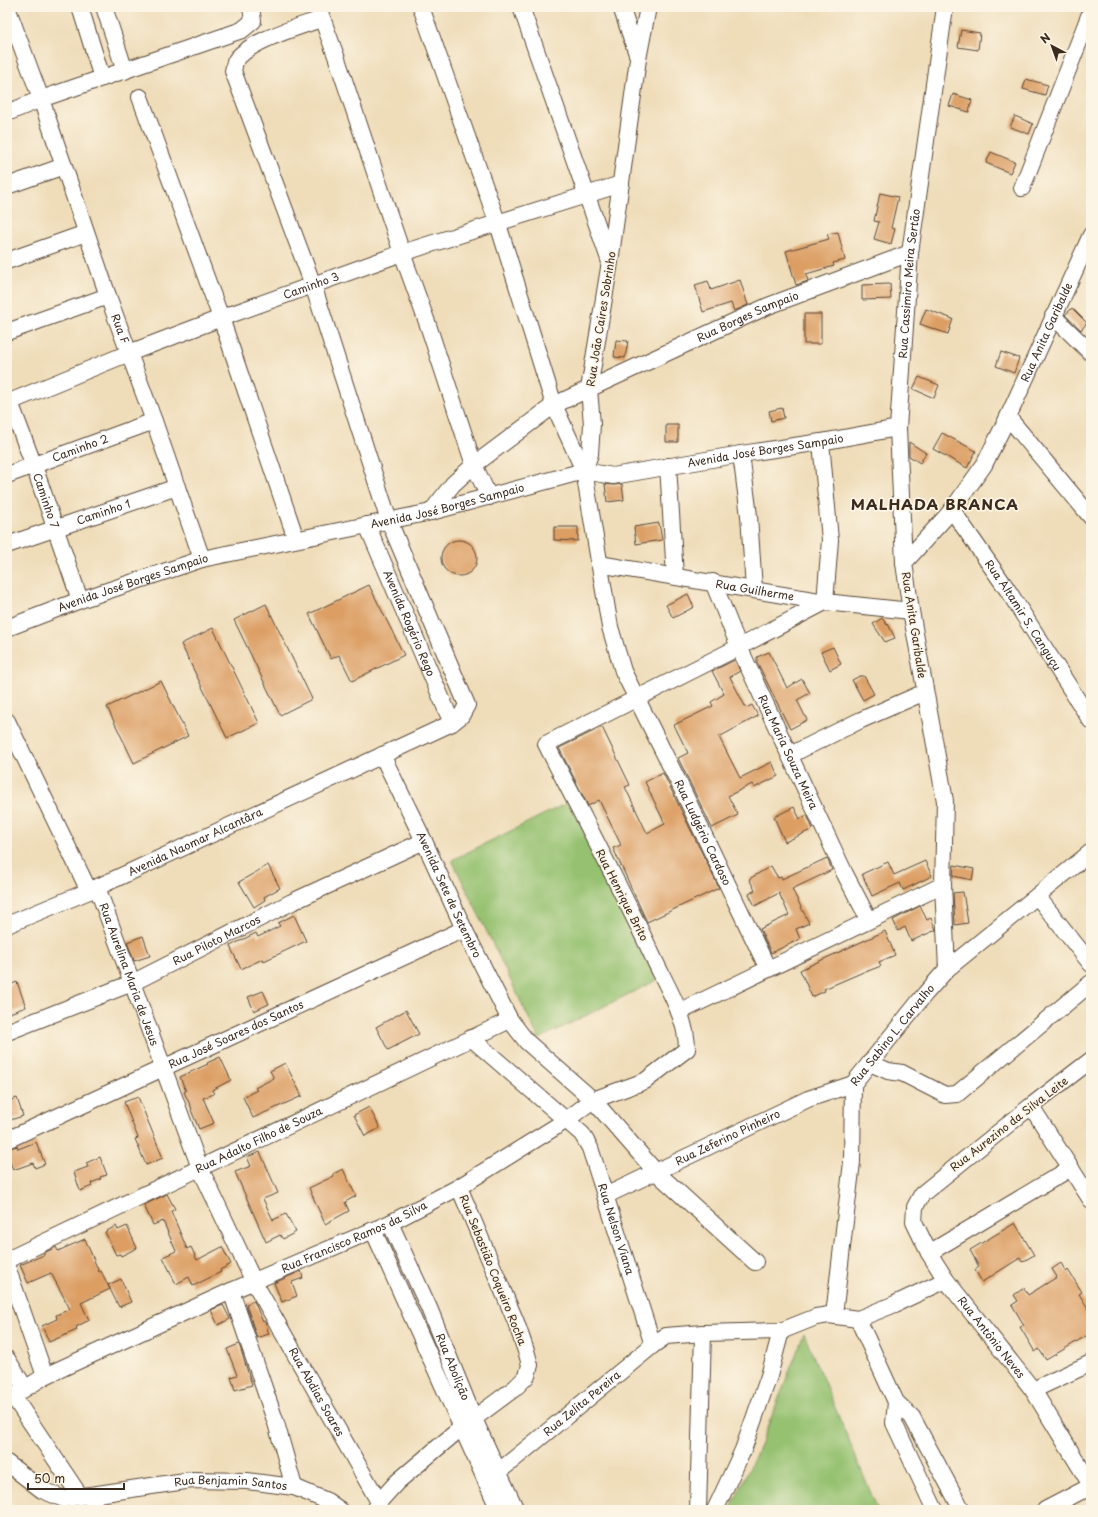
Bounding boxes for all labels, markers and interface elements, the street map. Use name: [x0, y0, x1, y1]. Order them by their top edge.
north arrow: [1032, 26, 1072, 66]
text: N: [1036, 29, 1054, 47]
street label: Rua Cassimiro Meira Sertão: [894, 208, 924, 359]
street label: Rua João Caires Sobrinho: [581, 250, 620, 388]
street label: Caminho 3: [281, 267, 341, 303]
street label: Rua Anita Garibalde: [1016, 279, 1076, 385]
street label: Rua Borges Sampaio: [694, 286, 801, 346]
street label: Rua F: [107, 311, 134, 346]
street label: Caminho 2: [50, 429, 111, 466]
street label: Avenida José Borges Sampaio: [686, 429, 845, 471]
street label: Caminho 7: [29, 471, 64, 530]
street label: Avenida José Borges Sampaio: [369, 478, 526, 532]
district label: MALHADA BRANCA: [851, 492, 1019, 515]
street label: Caminho 1: [74, 494, 133, 529]
street label: Avenida José Borges Sampaio: [55, 549, 210, 616]
street label: Rua Altamir S. Canguçu: [981, 556, 1066, 674]
street label: Avenida Rogério Rego: [379, 567, 440, 679]
street label: Rua Anita Garibalde: [898, 570, 931, 680]
street label: Rua Guilherme: [714, 575, 795, 605]
street label: Rua Maria Souza Meira: [754, 692, 823, 812]
street label: Rua Ludgério Cardoso: [671, 776, 736, 888]
street label: Avenida Naomar Alcantâra: [125, 803, 265, 880]
street label: Avenida Sete de Setembro: [413, 829, 486, 961]
street label: Rua Henrique Brito: [592, 846, 653, 944]
street label: Rua Aurelina Maria de Jesus: [96, 900, 163, 1048]
street label: Rua Piloto Marcos: [169, 910, 263, 969]
street label: Rua Sabino L. Carvalho: [846, 980, 938, 1089]
street label: Rua José Soares dos Santos: [165, 995, 306, 1072]
street label: Rua Aurezino da Silva Leite: [946, 1072, 1071, 1175]
street label: Rua Adalto Filho de Souza: [192, 1102, 325, 1177]
street label: Rua Zeferino Pinheiro: [672, 1105, 783, 1169]
street label: Rua Nelson Viana: [594, 1181, 639, 1277]
street label: Rua Sebastião Coqueiro Rocha: [455, 1192, 532, 1348]
street label: Rua Francisco Ramos da Silva: [278, 1196, 430, 1277]
street label: Rua Antônio Neves: [954, 1292, 1030, 1382]
street label: Rua Abolição: [432, 1331, 474, 1403]
street label: Rua Abdias Soares: [285, 1344, 349, 1439]
street label: Rua Zelita Pereira: [539, 1366, 624, 1440]
scale bar: [28, 1465, 124, 1491]
text: 50 m: [34, 1469, 65, 1487]
street label: Rua Benjamin Santos: [173, 1471, 288, 1494]

